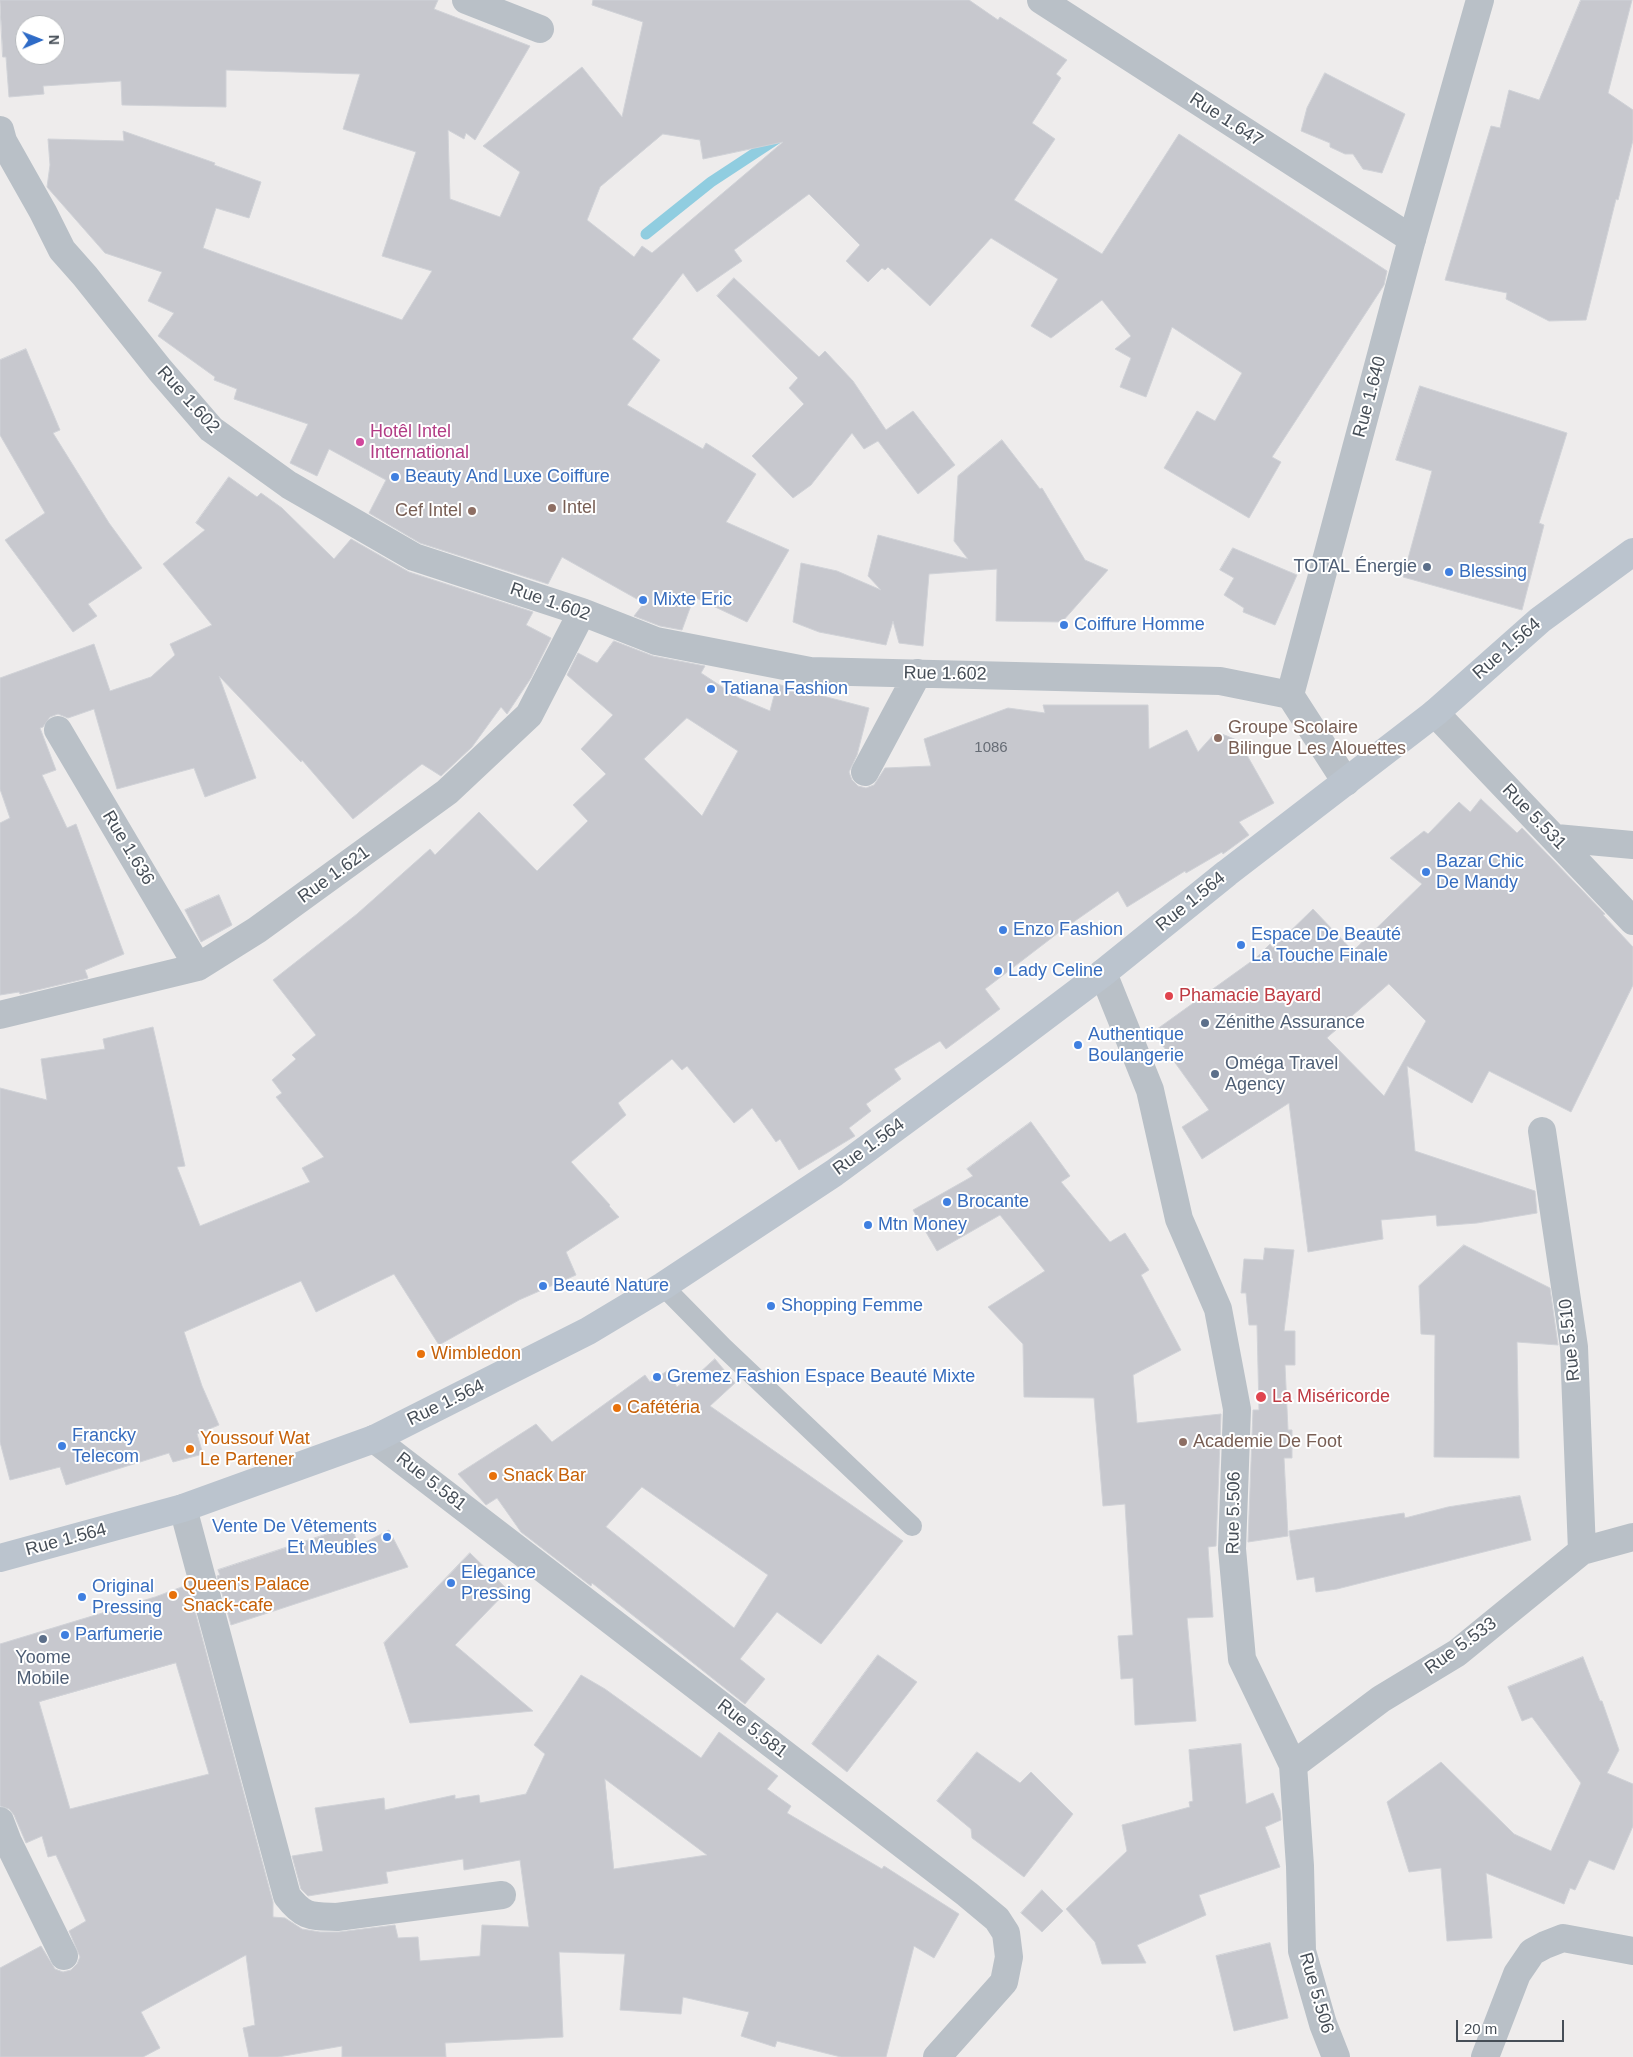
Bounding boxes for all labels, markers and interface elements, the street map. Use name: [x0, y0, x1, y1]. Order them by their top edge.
north arrow: [15, 15, 65, 65]
text: N: [46, 35, 62, 45]
street label: Rue 1.647: [1185, 88, 1267, 152]
street label: Rue 1.640: [1349, 354, 1391, 440]
street label: Rue 1.602: [152, 362, 224, 438]
place label: Hotêl Intel International: [370, 421, 469, 464]
marker: Hotêl Intel International: [354, 436, 366, 448]
place label: Beauty And Luxe Coiffure: [405, 466, 610, 488]
marker: Beauty And Luxe Coiffure: [389, 471, 401, 483]
place label: Intel: [562, 497, 596, 519]
place label: Cef Intel: [395, 500, 462, 522]
marker: Intel: [546, 502, 558, 514]
marker: Cef Intel: [466, 505, 478, 517]
place label: TOTAL Énergie: [1294, 556, 1417, 578]
marker: TOTAL Énergie: [1421, 561, 1433, 573]
place label: Blessing: [1459, 561, 1527, 583]
marker: Blessing: [1443, 566, 1455, 578]
street label: Rue 1.602: [507, 578, 593, 626]
place label: Mixte Eric: [653, 589, 732, 611]
marker: Mixte Eric: [637, 594, 649, 606]
place label: Coiffure Homme: [1074, 614, 1205, 636]
street label: Rue 1.564: [1469, 614, 1545, 684]
marker: Coiffure Homme: [1058, 619, 1070, 631]
street label: Rue 1.602: [903, 662, 987, 686]
place label: Tatiana Fashion: [721, 678, 848, 700]
marker: Tatiana Fashion: [705, 683, 717, 695]
place label: Groupe Scolaire Bilingue Les Alouettes: [1228, 717, 1406, 760]
marker: Groupe Scolaire Bilingue Les Alouettes: [1212, 732, 1224, 744]
house number: 1086: [974, 739, 1008, 757]
street label: Rue 5.531: [1497, 780, 1571, 854]
street label: Rue 1.636: [97, 807, 159, 889]
street label: Rue 1.621: [294, 842, 374, 908]
place label: Bazar Chic De Mandy: [1436, 851, 1524, 894]
marker: Bazar Chic De Mandy: [1420, 866, 1432, 878]
street label: Rue 1.564: [1152, 867, 1230, 937]
place label: Enzo Fashion: [1013, 919, 1123, 941]
marker: Enzo Fashion: [997, 924, 1009, 936]
place label: Espace De Beauté La Touche Finale: [1251, 924, 1401, 966]
marker: Espace De Beauté La Touche Finale: [1235, 939, 1247, 951]
place label: Lady Celine: [1008, 960, 1103, 982]
marker: Lady Celine: [992, 965, 1004, 977]
place label: Phamacie Bayard: [1179, 985, 1321, 1007]
marker: Phamacie Bayard: [1163, 990, 1175, 1002]
place label: Zénithe Assurance: [1215, 1012, 1365, 1034]
marker: Zénithe Assurance: [1199, 1017, 1211, 1029]
place label: Authentique Boulangerie: [1088, 1024, 1184, 1066]
marker: Authentique Boulangerie: [1072, 1039, 1084, 1051]
place label: Oméga Travel Agency: [1225, 1053, 1338, 1096]
marker: Oméga Travel Agency: [1209, 1068, 1221, 1080]
street label: Rue 1.564: [829, 1114, 909, 1180]
place label: Brocante: [957, 1191, 1029, 1213]
marker: Brocante: [941, 1196, 953, 1208]
place label: Mtn Money: [878, 1214, 967, 1236]
marker: Mtn Money: [862, 1219, 874, 1231]
place label: Beauté Nature: [553, 1275, 669, 1297]
marker: Beauté Nature: [537, 1280, 549, 1292]
place label: Shopping Femme: [781, 1295, 923, 1317]
street label: Rue 5.510: [1555, 1298, 1585, 1382]
marker: Shopping Femme: [765, 1300, 777, 1312]
place label: Wimbledon: [431, 1343, 521, 1365]
marker: Wimbledon: [415, 1348, 427, 1360]
place label: Gremez Fashion Espace Beauté Mixte: [667, 1366, 975, 1388]
marker: Gremez Fashion Espace Beauté Mixte: [651, 1371, 663, 1383]
street label: Rue 1.564: [404, 1375, 488, 1431]
place label: La Miséricorde: [1272, 1386, 1390, 1408]
marker: La Miséricorde: [1254, 1390, 1268, 1404]
place label: Cafétéria: [627, 1397, 700, 1419]
marker: Cafétéria: [611, 1402, 623, 1414]
place label: Francky Telecom: [72, 1425, 139, 1468]
place label: Youssouf Wat Le Partener: [200, 1428, 310, 1470]
place label: Academie De Foot: [1193, 1431, 1342, 1453]
marker: Academie De Foot: [1177, 1436, 1189, 1448]
marker: Francky Telecom: [56, 1440, 68, 1452]
marker: Youssouf Wat Le Partener: [184, 1443, 196, 1455]
street label: Rue 5.581: [392, 1448, 470, 1516]
place label: Snack Bar: [503, 1465, 586, 1487]
marker: Snack Bar: [487, 1470, 499, 1482]
street label: Rue 5.506: [1222, 1471, 1246, 1555]
place label: Vente De Vêtements Et Meubles: [212, 1516, 377, 1558]
street label: Rue 1.564: [23, 1519, 109, 1561]
marker: Vente De Vêtements Et Meubles: [381, 1531, 393, 1543]
place label: Elegance Pressing: [461, 1562, 536, 1605]
place label: Queen's Palace Snack-cafe: [183, 1574, 310, 1616]
place label: Original Pressing: [92, 1576, 162, 1618]
marker: Elegance Pressing: [445, 1577, 457, 1589]
marker: Queen's Palace Snack-cafe: [167, 1589, 179, 1601]
marker: Original Pressing: [76, 1591, 88, 1603]
street label: Rue 5.533: [1421, 1613, 1501, 1679]
place label: Parfumerie: [75, 1624, 163, 1646]
marker: Parfumerie: [59, 1629, 71, 1641]
marker: Yoome Mobile: [37, 1633, 49, 1645]
place label: Yoome Mobile: [15, 1647, 71, 1690]
street label: Rue 5.581: [713, 1695, 791, 1763]
street label: Rue 5.506: [1294, 1950, 1338, 2036]
scale bar: [1458, 2010, 1566, 2042]
text: 20 m: [1464, 2020, 1497, 2037]

